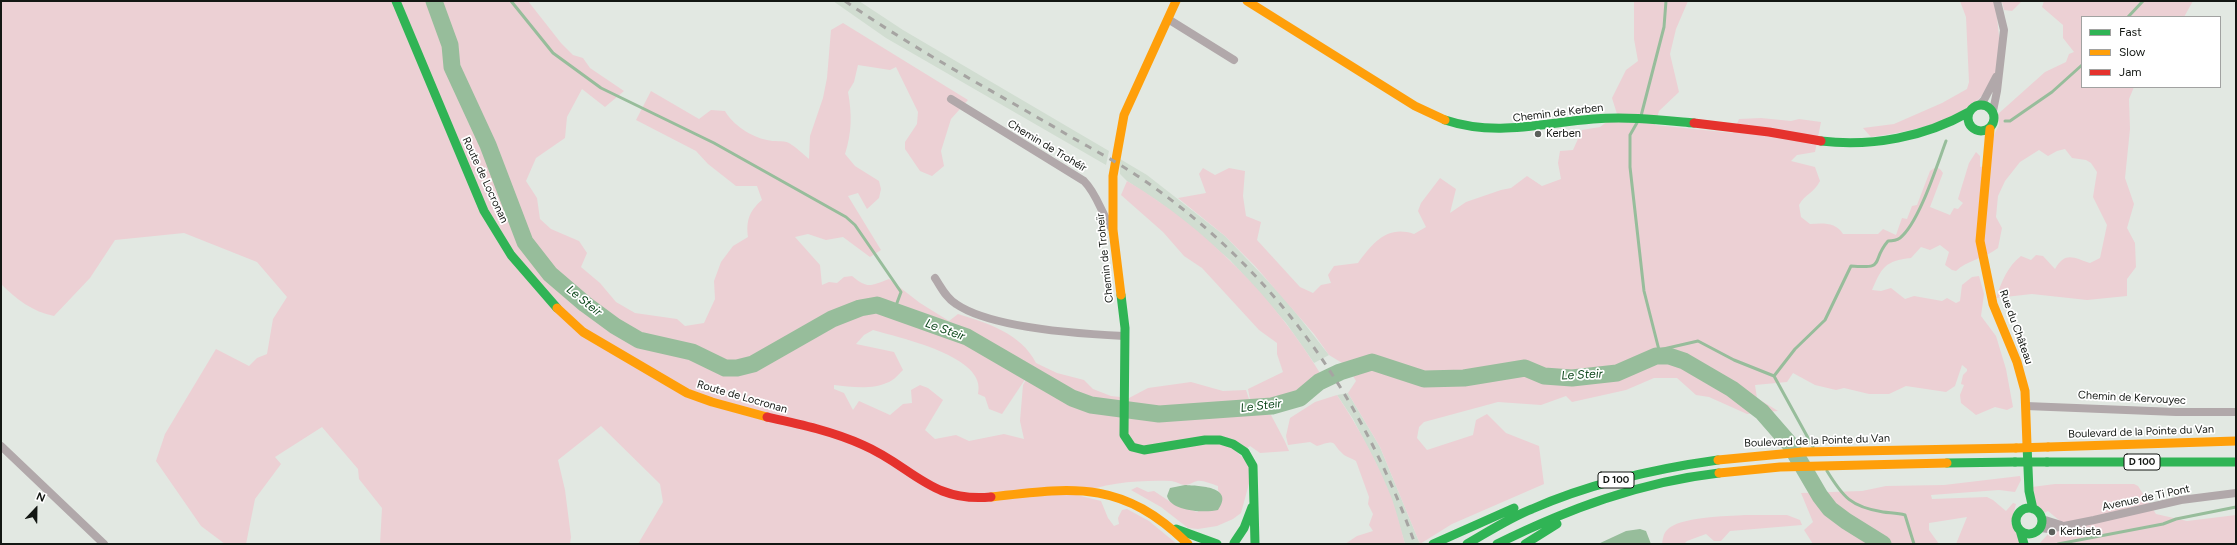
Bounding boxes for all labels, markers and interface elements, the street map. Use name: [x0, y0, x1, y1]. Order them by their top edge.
legend: [2081, 16, 2221, 88]
text: Fast: [2119, 25, 2142, 39]
text: Slow: [2119, 45, 2145, 59]
text: Jam: [2119, 65, 2142, 79]
street label: Chemin de Kerben: [1512, 101, 1604, 125]
street label: Chemin de Trohéîr: [1005, 117, 1089, 175]
place label: Kerben: [1546, 127, 1581, 141]
marker: Kerben: [1533, 129, 1543, 139]
street label: Route de Locronan: [459, 135, 511, 225]
street label: Chemin de Troheïr: [1094, 213, 1116, 303]
water label: Le Steir: [563, 282, 605, 320]
street label: Rue du Château: [1996, 288, 2036, 366]
water label: Le Steir: [923, 316, 967, 344]
water label: Le Steir: [1561, 367, 1603, 383]
street label: Route de Locronan: [695, 378, 789, 416]
street label: Chemin de Kervouyec: [2078, 389, 2186, 407]
water label: Le Steir: [1240, 396, 1282, 416]
street label: Boulevard de la Pointe du Van: [2068, 423, 2214, 441]
street label: Boulevard de la Pointe du Van: [1744, 432, 1890, 450]
road number: D 100: [2124, 454, 2160, 470]
road number: D 100: [1598, 472, 1634, 488]
street label: Avenue de Ti Pont: [2101, 482, 2191, 514]
north arrow: [16, 489, 56, 529]
text: N: [34, 490, 47, 505]
place label: Kerbieta: [2060, 525, 2101, 539]
marker: Kerbieta: [2047, 527, 2057, 537]

